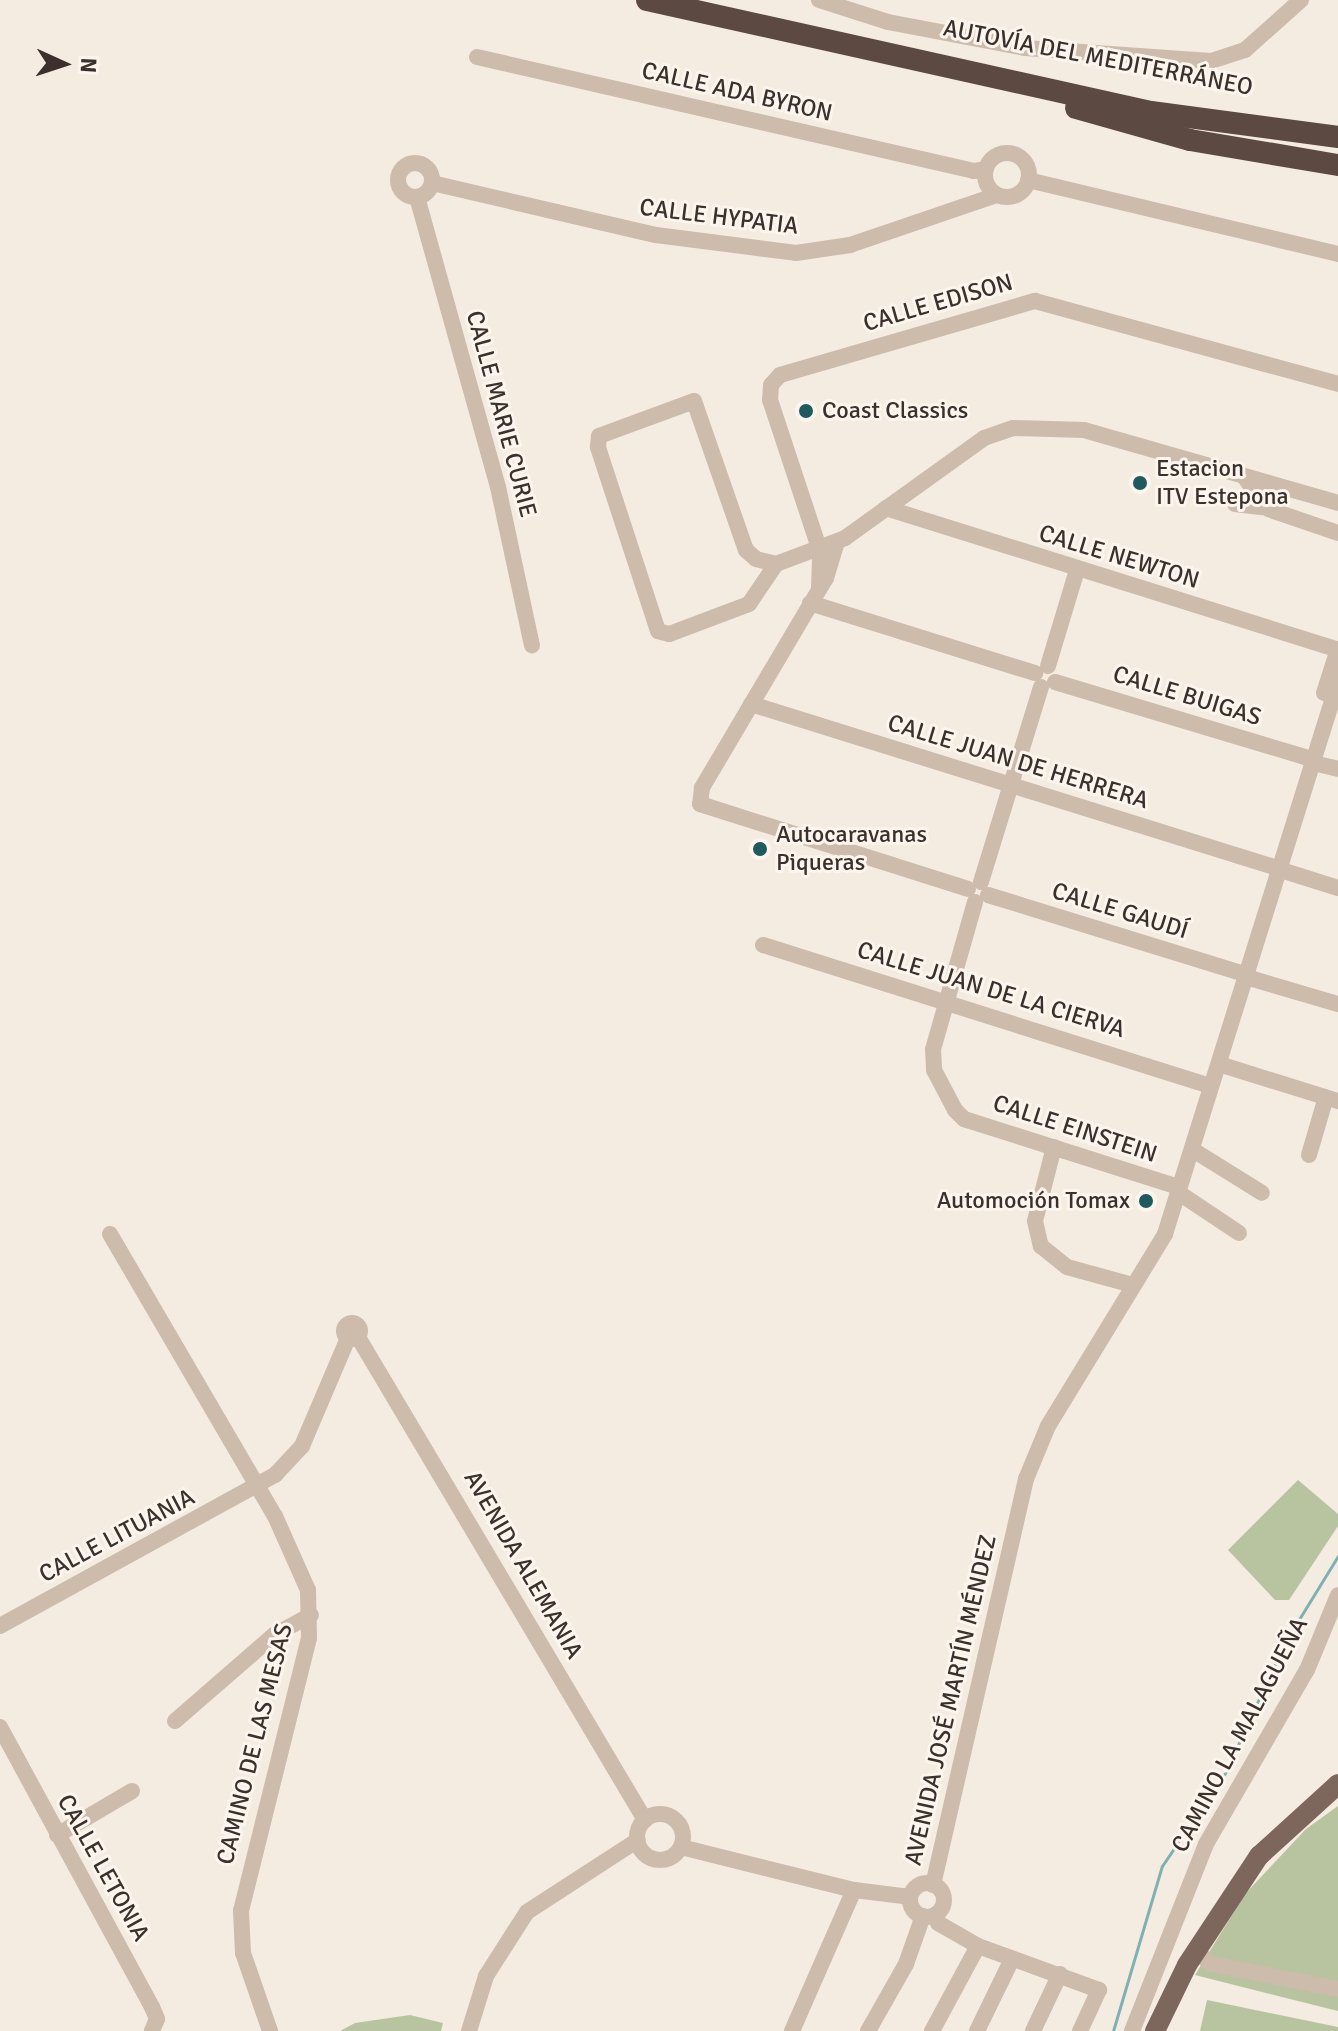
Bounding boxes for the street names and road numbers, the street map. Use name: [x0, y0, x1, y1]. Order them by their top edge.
street label: AUTOVÍA DEL MEDITERRÁNEO: [941, 14, 1255, 102]
street label: CALLE ADA BYRON: [639, 56, 835, 128]
street label: CALLE HYPATIA: [638, 193, 800, 241]
street label: CALLE EDISON: [860, 268, 1016, 338]
street label: CALLE MARIE CURIE: [460, 308, 542, 520]
street label: CALLE NEWTON: [1035, 519, 1203, 595]
street label: CALLE BUIGAS: [1109, 660, 1265, 732]
street label: CALLE JUAN DE HERRERA: [884, 709, 1152, 815]
street label: CALLE GAUDÍ: [1048, 877, 1192, 945]
street label: CALLE JUAN DE LA CIERVA: [854, 936, 1128, 1044]
street label: CALLE EINSTEIN: [989, 1089, 1161, 1169]
street label: AVENIDA ALEMANIA: [458, 1466, 588, 1664]
street label: CALLE LITUANIA: [34, 1483, 200, 1589]
street label: AVENIDA JOSÉ MARTÍN MÉNDEZ: [899, 1532, 1003, 1868]
street label: CAMINO LA MALAGUEÑA: [1166, 1613, 1314, 1857]
street label: CAMINO DE LAS MESAS: [211, 1621, 299, 1867]
street label: CALLE LETONIA: [51, 1790, 155, 1946]

